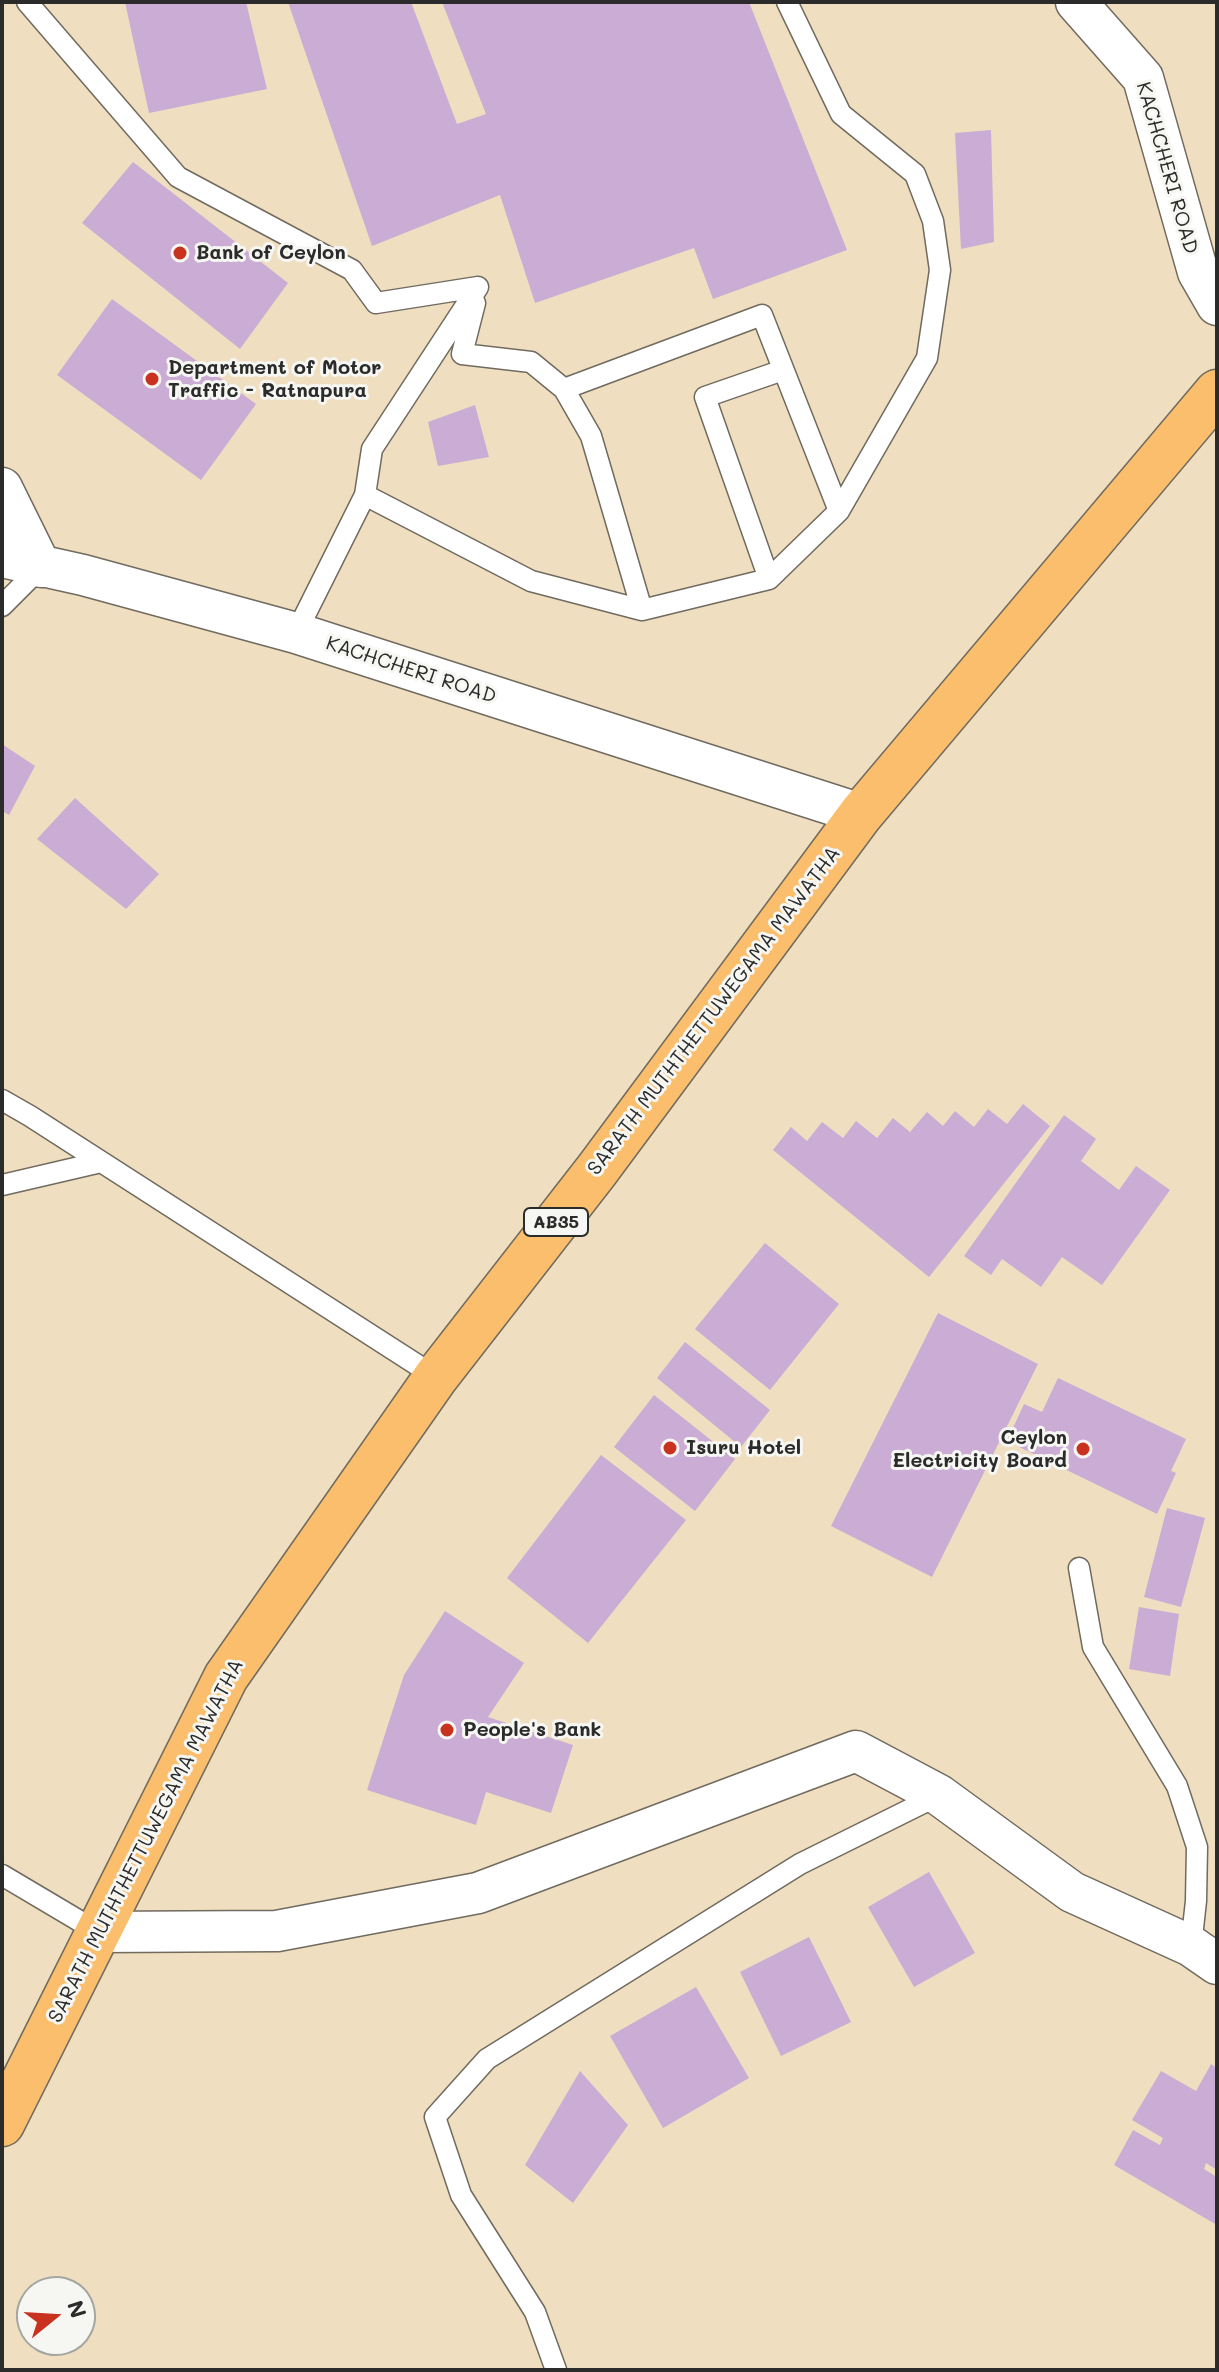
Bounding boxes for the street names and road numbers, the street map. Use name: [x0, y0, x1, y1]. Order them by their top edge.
street label: KACHCHERI ROAD: [1131, 79, 1203, 257]
street label: KACHCHERI ROAD: [323, 631, 499, 709]
street label: SARATH MUTHTHETTUWEGAMA MAWATHA: [583, 842, 845, 1180]
road number: AB35: [524, 1208, 588, 1236]
street label: SARATH MUTHTHETTUWEGAMA MAWATHA: [43, 1655, 249, 2027]

